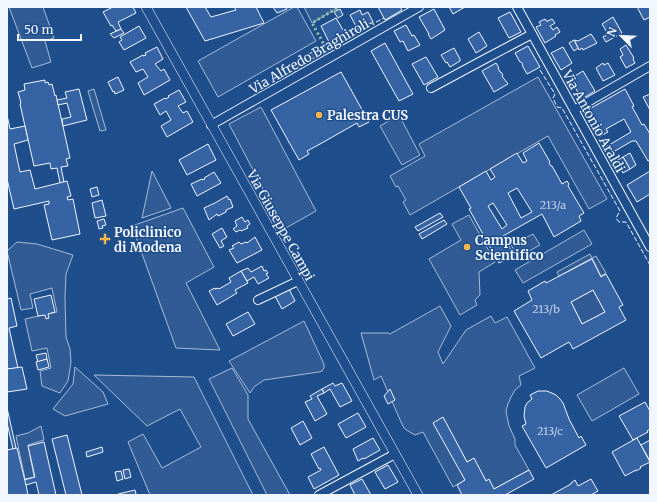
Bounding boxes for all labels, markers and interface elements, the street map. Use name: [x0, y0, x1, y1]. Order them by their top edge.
street label: Via Alfredo Braghiroli: [246, 15, 372, 98]
scale bar: [18, 16, 81, 42]
north arrow: [601, 16, 641, 56]
text: 50 m: [24, 22, 53, 37]
text: N: [604, 25, 620, 39]
street label: Via Antonio Araldi: [558, 66, 629, 175]
place label: Palestra CUS: [327, 107, 408, 124]
marker: Palestra CUS: [314, 110, 324, 120]
street label: Via Giuseppe Campi: [243, 166, 318, 284]
house number: 213/a: [540, 198, 566, 212]
place label: Policlinico di Modena: [114, 224, 182, 256]
place label: Campus Scientifico: [475, 232, 544, 264]
marker: Policlinico di Modena: [99, 233, 111, 245]
marker: Campus Scientifico: [462, 242, 472, 252]
house number: 213/b: [532, 302, 560, 316]
house number: 213/c: [537, 424, 563, 438]

